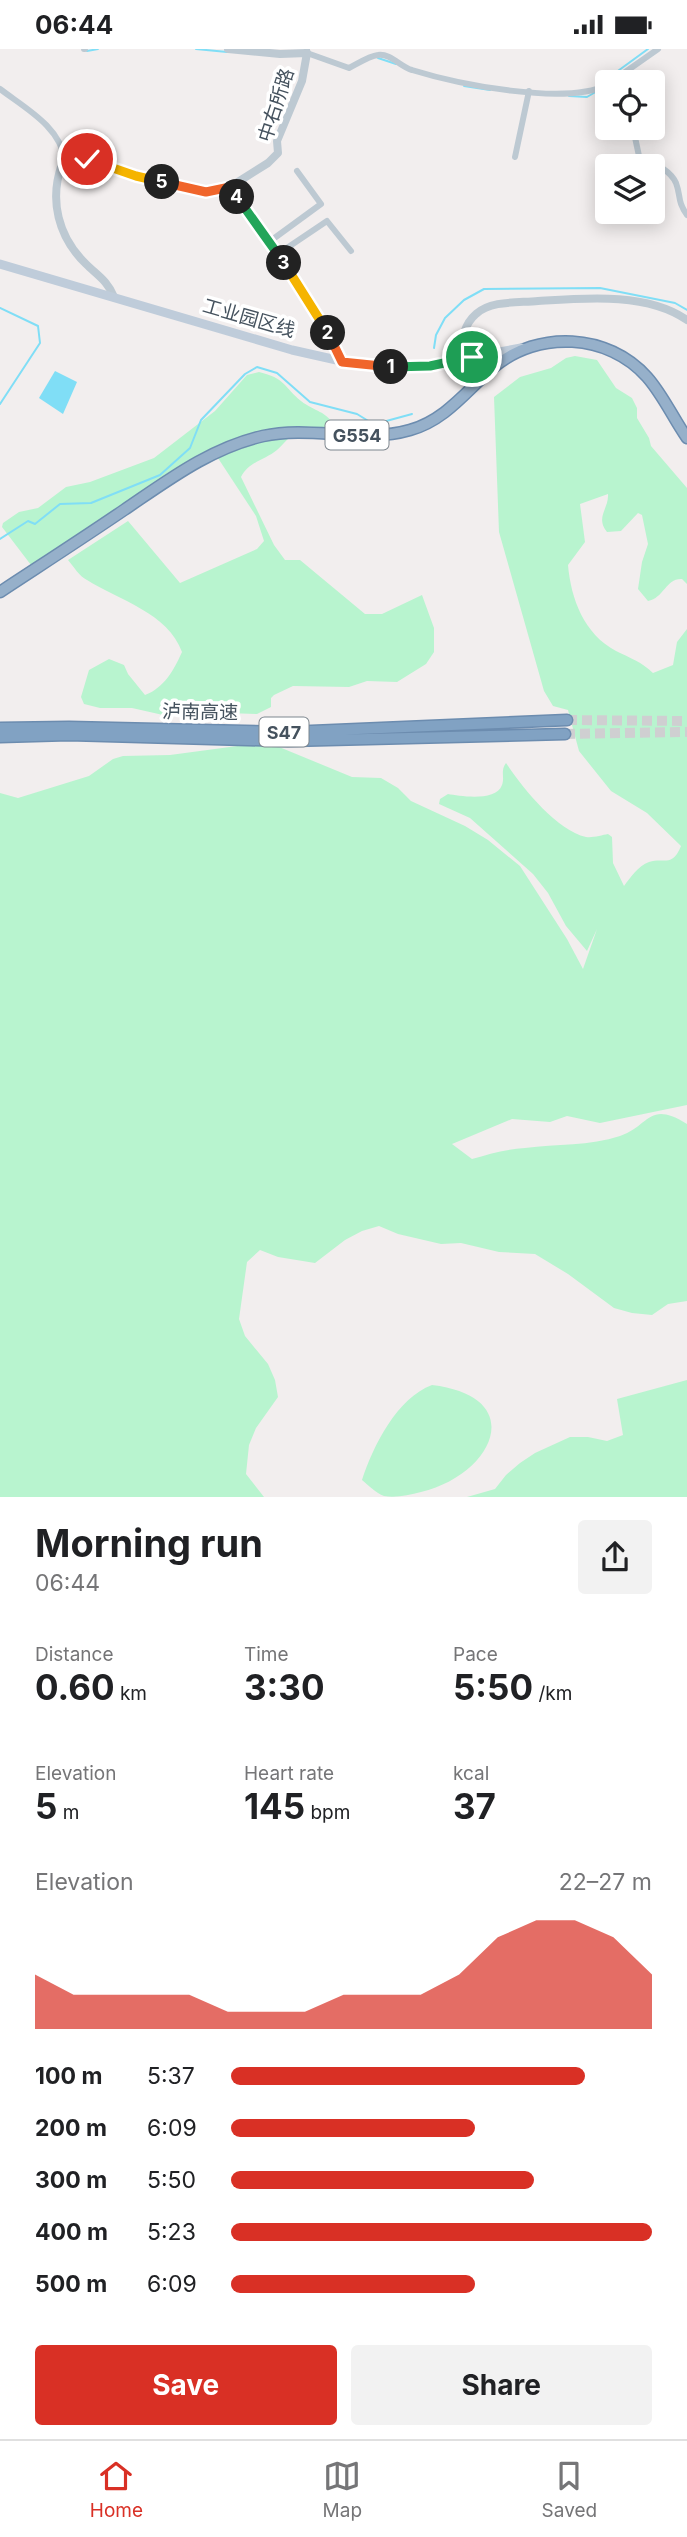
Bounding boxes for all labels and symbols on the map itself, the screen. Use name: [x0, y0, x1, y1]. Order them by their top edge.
street label: 中右所路: [253, 65, 299, 145]
pin: [57, 129, 117, 189]
pin: 5: [144, 165, 180, 199]
pin: 4: [219, 179, 254, 215]
pin: 3: [266, 245, 302, 281]
street label: 工业园区线: [200, 294, 298, 342]
pin: 2: [310, 315, 346, 351]
pin: [442, 327, 502, 387]
pin: 1: [374, 349, 408, 385]
road number: G554: [326, 421, 388, 449]
street label: 泸南高速: [162, 700, 238, 724]
road number: S47: [260, 717, 308, 747]

